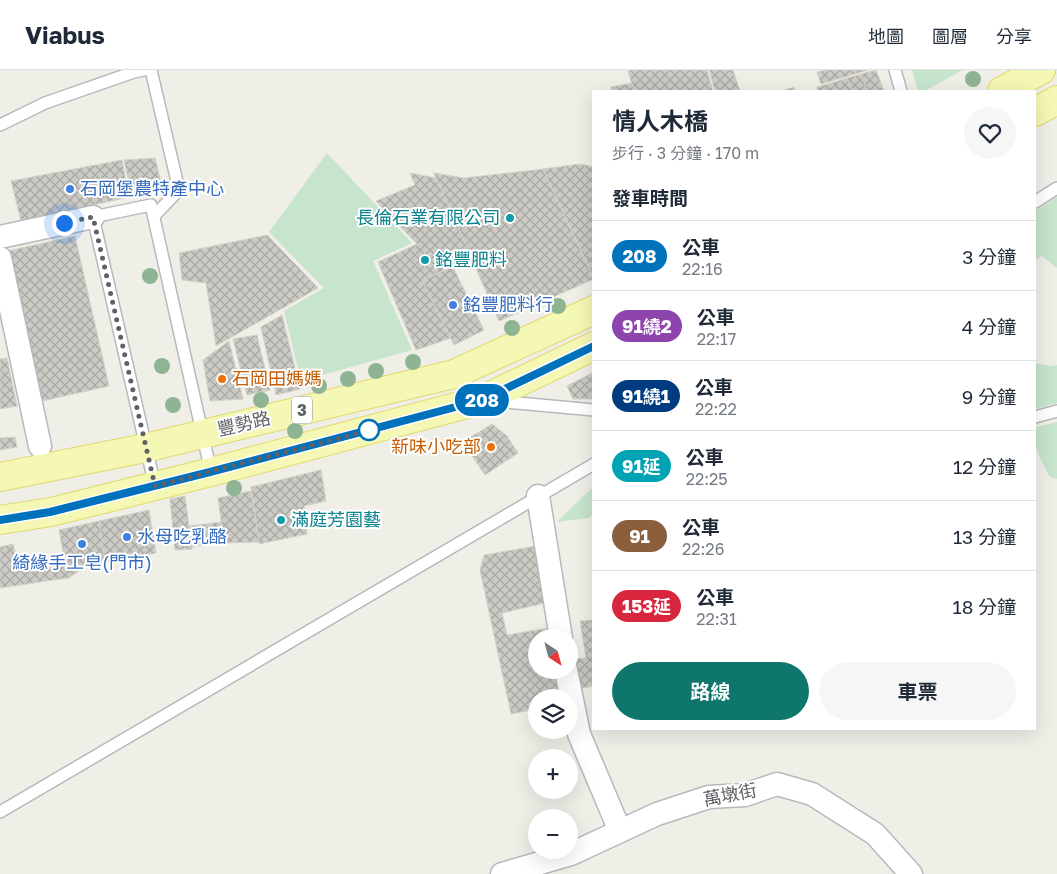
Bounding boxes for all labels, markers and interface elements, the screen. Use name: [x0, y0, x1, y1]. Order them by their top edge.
text: Viabus: [25, 20, 105, 49]
text: 地圖: [868, 25, 904, 47]
text: 圖層: [932, 25, 968, 47]
text: 分享: [996, 25, 1032, 47]
text: 情人木橋: [612, 106, 708, 135]
button: heart: [964, 107, 1016, 159]
text: 步行 · 3 分鐘 · 170 m: [612, 143, 759, 163]
place label: 石岡堡農特產中心: [80, 177, 224, 199]
marker: 石岡堡農特產中心: [64, 183, 76, 195]
text: 發車時間: [612, 186, 688, 209]
place label: 長倫石業有限公司: [356, 206, 500, 228]
your location: [52, 211, 77, 236]
marker: 長倫石業有限公司: [504, 212, 516, 224]
text: 公車: [682, 235, 720, 258]
text: 208: [622, 245, 657, 267]
text: 3 分鐘: [962, 245, 1016, 268]
place label: 銘豐肥料: [435, 248, 507, 270]
marker: 銘豐肥料: [419, 254, 431, 266]
text: 22:16: [682, 259, 723, 279]
place label: 銘豐肥料行: [463, 293, 553, 315]
marker: 銘豐肥料行: [447, 299, 459, 311]
text: 公車: [697, 305, 735, 328]
text: 91繞2: [622, 315, 672, 337]
text: 4 分鐘: [962, 315, 1016, 338]
text: 22:17: [697, 329, 736, 349]
place label: 石岡田媽媽: [232, 367, 322, 389]
marker: 石岡田媽媽: [216, 373, 228, 385]
text: 公車: [695, 375, 733, 398]
line badge: 208: [453, 384, 511, 416]
text: 91繞1: [622, 385, 670, 407]
text: 9 分鐘: [962, 385, 1016, 408]
text: 208: [465, 389, 499, 411]
road number: 3: [292, 396, 312, 424]
text: 22:22: [695, 399, 737, 419]
street label: 豐勢路: [215, 406, 273, 440]
unlabelled marker: [358, 419, 380, 441]
place label: 新味小吃部: [391, 435, 481, 457]
marker: 新味小吃部: [485, 441, 497, 453]
text: 公車: [686, 445, 724, 468]
text: 91延: [622, 455, 661, 477]
text: 12 分鐘: [953, 455, 1016, 478]
text: 22:25: [686, 469, 728, 489]
place label: 滿庭芳園藝: [291, 508, 381, 530]
marker: 滿庭芳園藝: [275, 514, 287, 526]
text: 公車: [682, 515, 720, 538]
place label: 水母吃乳酪: [137, 525, 227, 547]
text: 91: [629, 525, 650, 547]
text: 13 分鐘: [953, 525, 1016, 548]
marker: 水母吃乳酪: [121, 531, 133, 543]
marker: 綺緣手工皂(門市): [76, 538, 88, 550]
text: 22:26: [682, 539, 724, 559]
place label: 綺緣手工皂(門市): [12, 551, 152, 573]
text: 公車: [696, 585, 734, 608]
text: 153延: [622, 595, 671, 617]
text: 18 分鐘: [952, 595, 1016, 618]
text: 22:31: [696, 609, 737, 629]
north arrow: [528, 629, 578, 679]
map controls: [528, 629, 578, 859]
button: 路線: [612, 662, 809, 720]
button: 車票: [819, 662, 1016, 720]
button: layers: [528, 689, 578, 739]
button: +: [528, 749, 578, 799]
street label: 萬墩街: [701, 778, 758, 810]
button: −: [528, 809, 578, 859]

